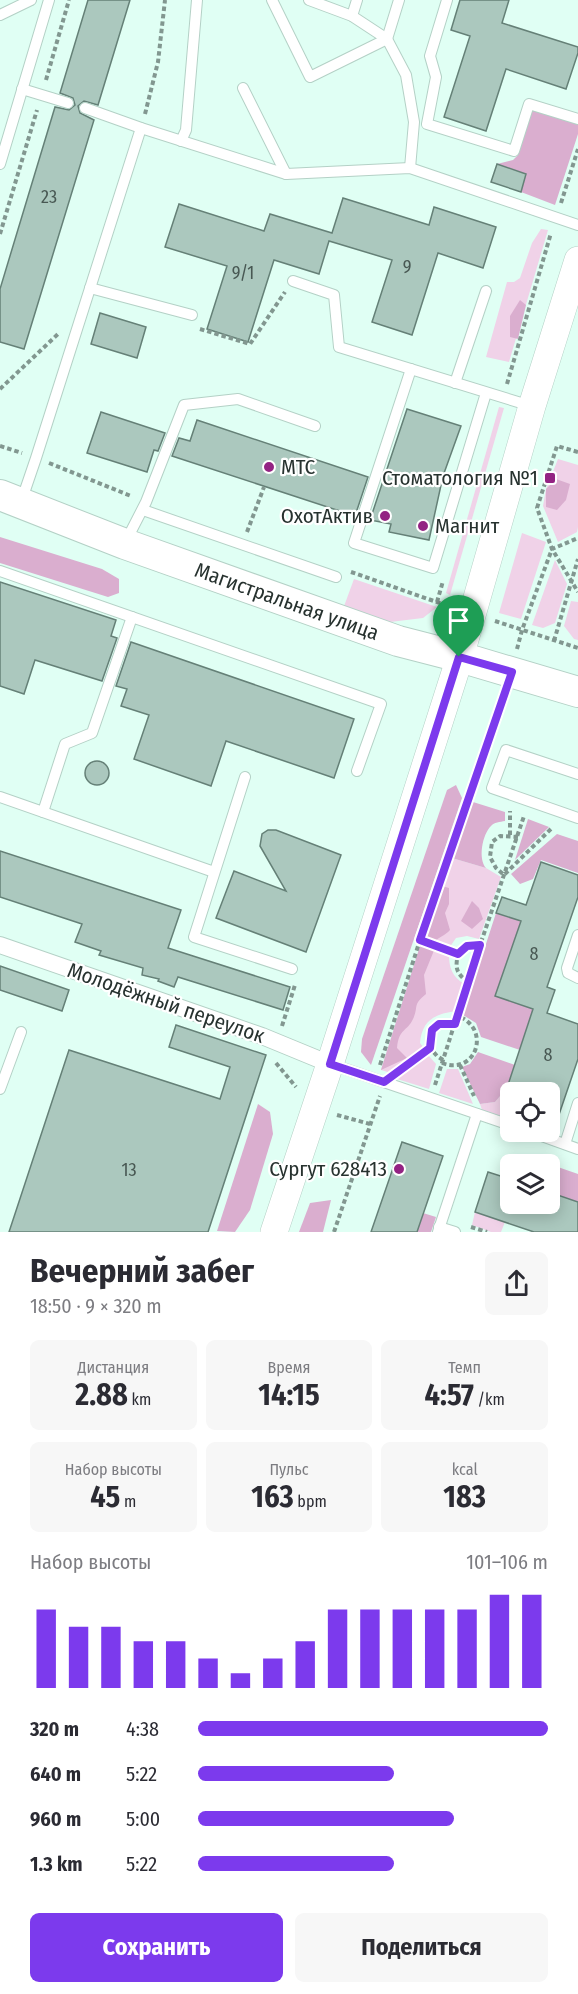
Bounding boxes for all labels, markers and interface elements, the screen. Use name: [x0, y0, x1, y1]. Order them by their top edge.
house number: 23: [41, 186, 57, 208]
house number: 9: [403, 256, 411, 278]
house number: 9/1: [232, 262, 254, 284]
place label: МТС: [281, 454, 316, 480]
marker: МТС: [262, 460, 276, 474]
place label: Стоматология №1: [382, 465, 538, 491]
marker: Стоматология №1: [543, 471, 557, 485]
place label: ОхотАктив: [281, 503, 373, 529]
marker: ОхотАктив: [378, 509, 392, 523]
place label: Магнит: [435, 513, 500, 539]
marker: Магнит: [416, 519, 430, 533]
street label: Магистральная улица: [191, 557, 382, 646]
pin: [433, 595, 484, 657]
icon: arrive: [442, 604, 475, 637]
house number: 8: [530, 943, 539, 965]
street label: Молодёжный переулок: [64, 957, 268, 1049]
house number: 8: [544, 1044, 553, 1066]
map controls: [500, 1082, 560, 1214]
button: locate: [500, 1082, 560, 1142]
button: layers: [500, 1154, 560, 1214]
place label: Сургут 628413: [269, 1156, 387, 1182]
house number: 13: [121, 1159, 137, 1181]
marker: Сургут 628413: [392, 1162, 406, 1176]
text: Вечерний забег: [30, 1251, 254, 1291]
button: share: [485, 1252, 548, 1315]
text: 18:50 · 9 × 320 m: [30, 1294, 162, 1318]
text: Дистанция: [78, 1358, 149, 1377]
text: Время: [268, 1358, 310, 1377]
text: Темп: [448, 1358, 481, 1377]
text: 2.88: [75, 1377, 128, 1413]
text: 14:15: [258, 1377, 320, 1413]
text: 4:57: [424, 1377, 474, 1413]
text: km: [128, 1390, 151, 1409]
text: /km: [474, 1390, 505, 1409]
text: Набор высоты: [65, 1460, 162, 1479]
text: Пульс: [269, 1460, 309, 1479]
text: kcal: [452, 1460, 478, 1479]
text: 45: [90, 1479, 120, 1515]
text: 163: [251, 1479, 294, 1515]
text: 183: [443, 1479, 486, 1515]
text: m: [120, 1492, 136, 1511]
text: bpm: [294, 1492, 327, 1511]
text: Набор высоты: [30, 1550, 151, 1574]
text: 101–106 m: [466, 1550, 548, 1574]
text: 320 m: [30, 1717, 79, 1741]
text: 4:38: [126, 1717, 159, 1741]
text: 640 m: [30, 1762, 81, 1786]
text: 5:22: [126, 1762, 157, 1786]
text: 960 m: [30, 1807, 81, 1831]
text: 5:00: [126, 1807, 160, 1831]
text: 1.3 km: [30, 1852, 82, 1876]
text: 5:22: [126, 1852, 157, 1876]
button: Сохранить: [30, 1913, 283, 1982]
button: Поделиться: [295, 1913, 548, 1982]

